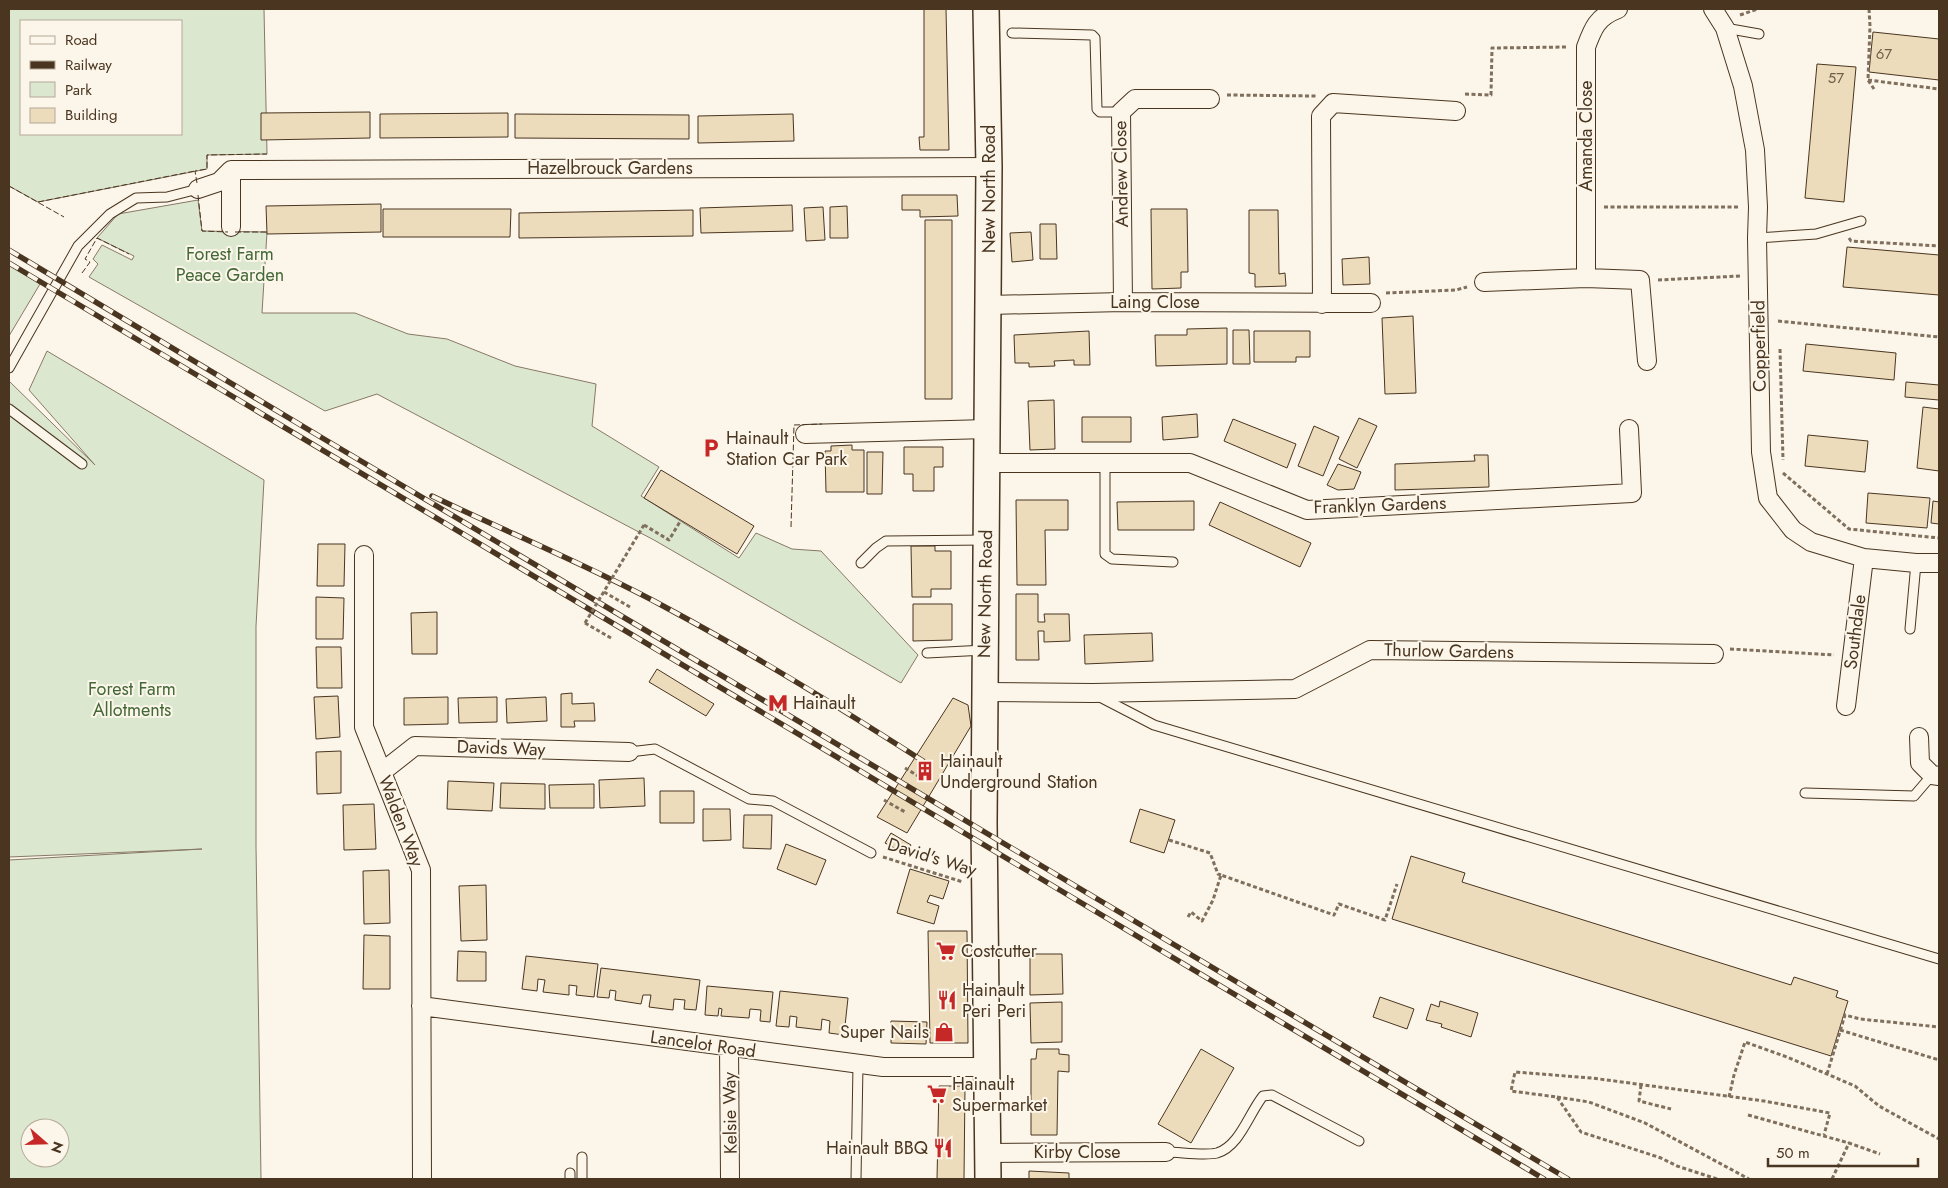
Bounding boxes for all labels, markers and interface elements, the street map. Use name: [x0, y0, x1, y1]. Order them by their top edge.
legend: [20, 20, 182, 135]
text: Road: [65, 29, 97, 51]
house number: 67: [1876, 43, 1892, 65]
text: Railway: [65, 54, 112, 76]
house number: 57: [1828, 67, 1844, 89]
text: Park: [65, 79, 92, 101]
street label: Amanda Close: [1573, 80, 1599, 192]
text: Building: [65, 104, 117, 126]
street label: Andrew Close: [1107, 120, 1135, 228]
street label: New North Road: [976, 125, 1002, 253]
street label: Hazelbrouck Gardens: [527, 155, 693, 181]
park label: Forest Farm Peace Garden: [176, 241, 284, 288]
street label: Laing Close: [1110, 289, 1200, 315]
street label: Copperfield: [1745, 300, 1773, 392]
place label: Hainault Station Car Park: [726, 425, 847, 472]
parking icon: Hainault Station Car Park: [700, 437, 722, 459]
street label: Franklyn Gardens: [1313, 490, 1447, 520]
street label: New North Road: [971, 530, 999, 658]
street label: Southdale: [1838, 593, 1872, 671]
street label: Thurlow Gardens: [1384, 637, 1514, 665]
park label: Forest Farm Allotments: [88, 676, 176, 723]
place label: Hainault: [793, 690, 856, 716]
metro station icon: Hainault: [767, 692, 789, 714]
street label: Davids Way: [456, 733, 546, 763]
place label: Hainault Underground Station: [940, 748, 1098, 795]
building icon: Hainault Underground Station: [914, 760, 936, 782]
street label: Walden Way: [372, 772, 430, 870]
street label: David's Way: [884, 831, 980, 883]
place label: Costcutter: [961, 938, 1038, 964]
supermarket icon: Costcutter: [935, 940, 957, 962]
place label: Hainault Peri Peri: [962, 977, 1026, 1024]
restaurant icon: Hainault Peri Peri: [936, 989, 958, 1011]
place label: Super Nails: [840, 1019, 929, 1045]
shop icon: Super Nails: [933, 1021, 955, 1043]
street label: Lancelot Road: [648, 1024, 758, 1064]
place label: Hainault Supermarket: [952, 1071, 1048, 1118]
street label: Kelsie Way: [716, 1072, 744, 1154]
supermarket icon: Hainault Supermarket: [926, 1083, 948, 1105]
north arrow: [20, 1118, 70, 1168]
place label: Hainault BBQ: [826, 1135, 929, 1161]
scale bar: [1768, 1136, 1918, 1168]
restaurant icon: Hainault BBQ: [932, 1137, 954, 1159]
text: N: [46, 1139, 69, 1156]
street label: Kirby Close: [1033, 1139, 1121, 1165]
text: 50 m: [1776, 1142, 1810, 1164]

